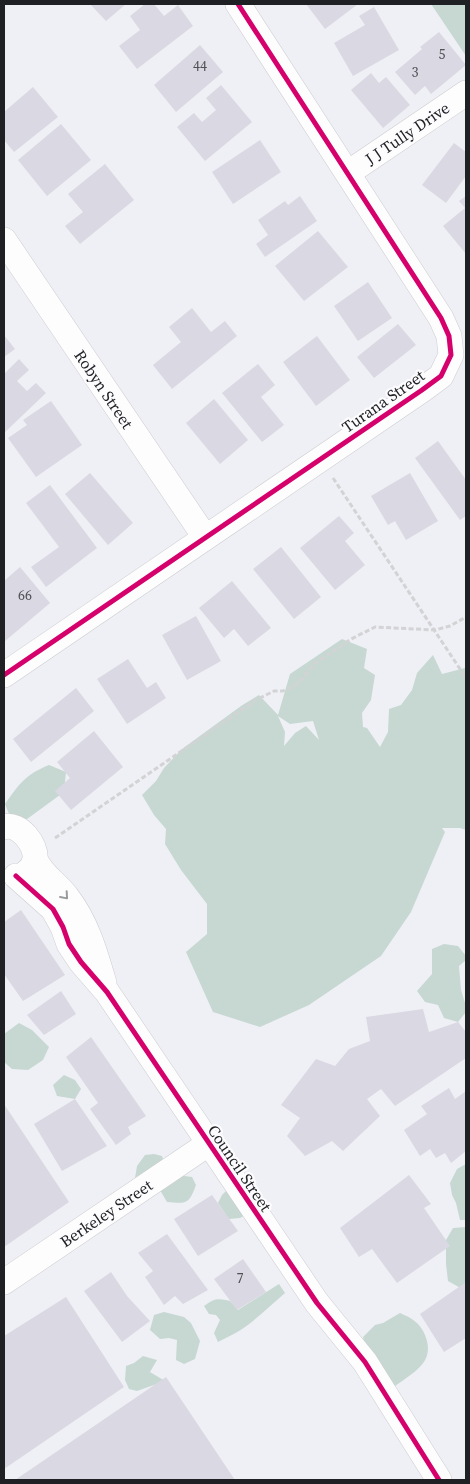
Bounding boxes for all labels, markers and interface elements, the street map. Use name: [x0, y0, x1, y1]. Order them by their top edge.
house number: 5: [439, 44, 446, 64]
house number: 44: [193, 56, 207, 76]
house number: 3: [412, 62, 419, 82]
street label: J J Tully Drive: [360, 97, 454, 170]
street label: Robyn Street: [69, 345, 139, 434]
street label: Turana Street: [337, 364, 429, 438]
house number: 66: [18, 585, 32, 605]
one-way arrow: [60, 890, 69, 899]
street label: Council Street: [203, 1120, 278, 1216]
street label: Berkeley Street: [55, 1173, 157, 1252]
house number: 7: [237, 1268, 244, 1288]

